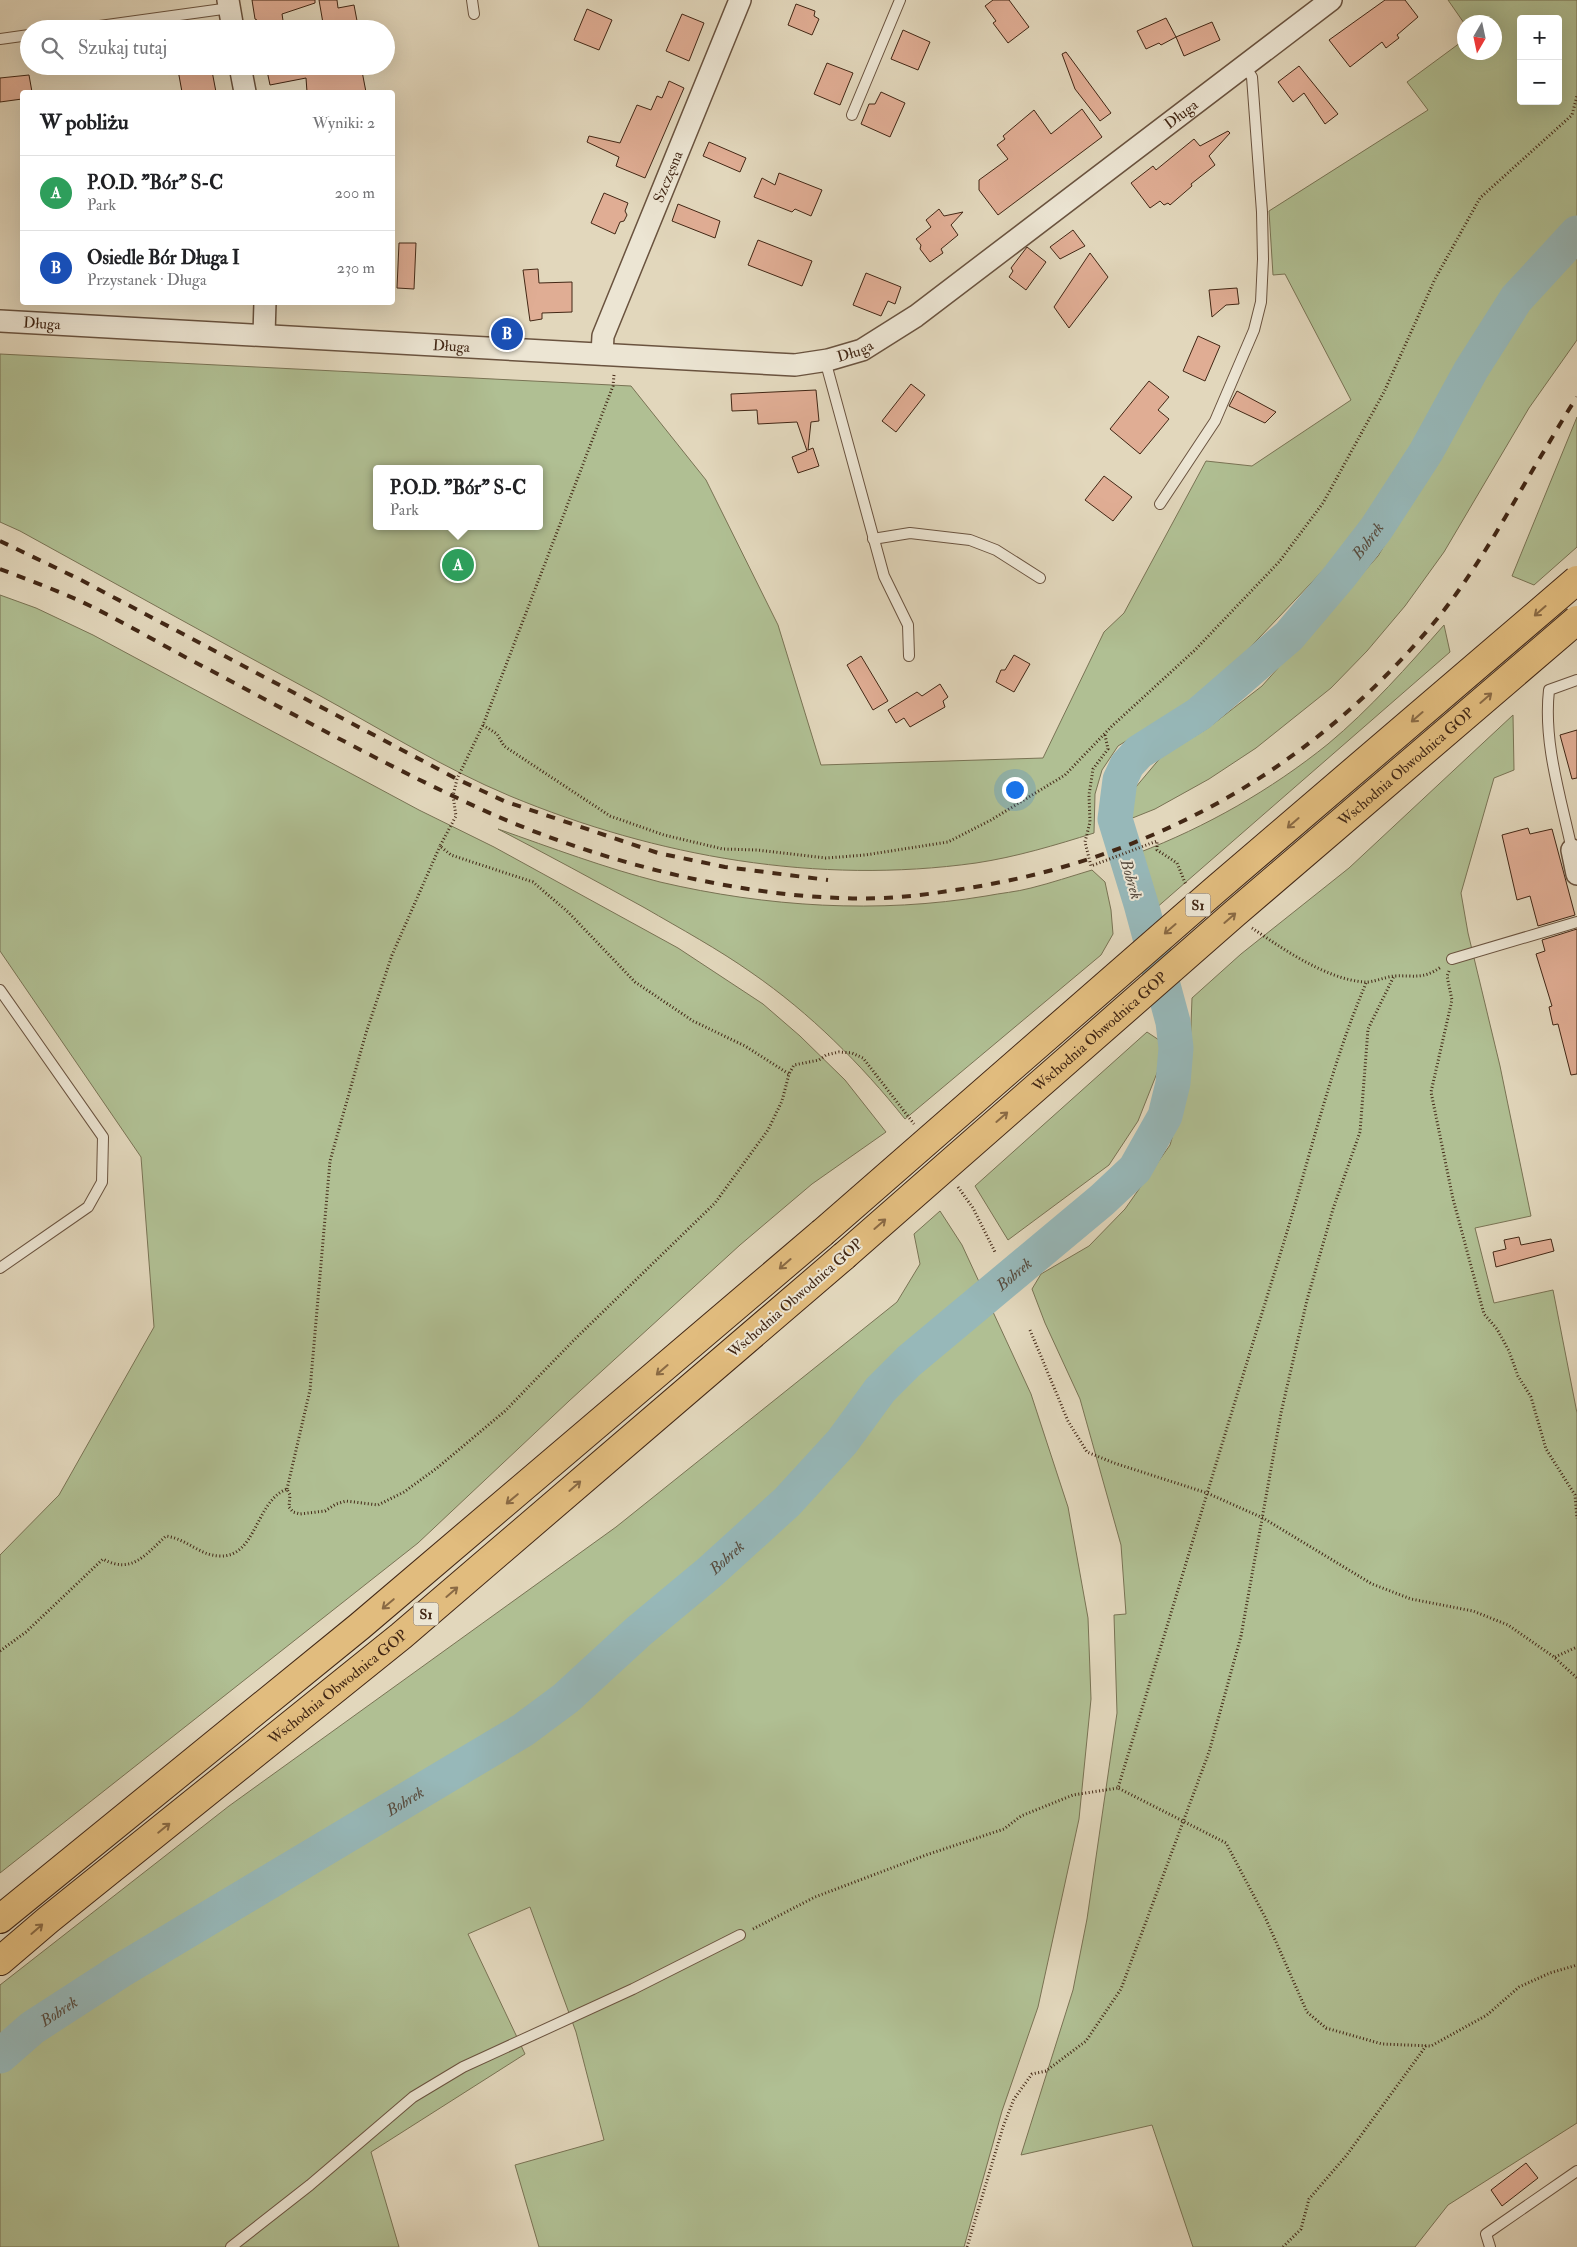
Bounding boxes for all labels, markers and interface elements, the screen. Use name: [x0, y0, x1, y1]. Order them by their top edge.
north arrow: [1457, 15, 1502, 60]
map controls: [1517, 15, 1562, 105]
button: +: [1517, 15, 1562, 60]
search box: [20, 20, 395, 75]
icon: search: [38, 34, 66, 62]
text: Szukaj tutaj: [78, 36, 167, 60]
button: −: [1517, 60, 1562, 105]
street label: Długa: [1161, 95, 1203, 133]
text: W pobliżu: [40, 109, 129, 136]
text: Wyniki: 2: [313, 113, 375, 133]
street label: Szczęsna: [649, 147, 688, 206]
text: P.O.D. "Bór" S-C: [87, 171, 223, 195]
text: A: [51, 183, 61, 203]
text: 200 m: [335, 183, 375, 203]
text: Park: [87, 195, 116, 215]
text: Osiedle Bór Długa I: [87, 246, 240, 270]
text: B: [51, 258, 61, 278]
text: 230 m: [337, 258, 375, 278]
text: Przystanek · Długa: [87, 270, 207, 290]
street label: Długa: [23, 313, 62, 334]
pin: B: [491, 315, 523, 353]
street label: Długa: [432, 336, 471, 357]
street label: Długa: [835, 336, 878, 367]
popup: [373, 465, 543, 530]
text: P.O.D. "Bór" S-C: [390, 476, 526, 500]
text: Park: [390, 500, 419, 520]
water label: Bobrek: [1347, 519, 1389, 564]
pin: A: [442, 546, 474, 584]
one-way arrow: [1534, 606, 1547, 617]
one-way arrow: [1479, 692, 1492, 703]
street label: Wschodnia Obwodnica GOP: [1334, 704, 1478, 831]
one-way arrow: [1410, 712, 1423, 723]
your location: [1002, 777, 1028, 803]
one-way arrow: [1287, 817, 1300, 829]
water label: Bobrek: [1116, 856, 1146, 902]
road number: S1: [1186, 894, 1210, 916]
one-way arrow: [1223, 912, 1236, 923]
one-way arrow: [1164, 923, 1177, 935]
street label: Wschodnia Obwodnica GOP: [1028, 968, 1171, 1097]
one-way arrow: [996, 1111, 1009, 1123]
one-way arrow: [874, 1218, 887, 1230]
street label: Wschodnia Obwodnica GOP: [723, 1234, 867, 1363]
water label: Bobrek: [991, 1254, 1037, 1296]
one-way arrow: [779, 1259, 792, 1270]
one-way arrow: [655, 1365, 668, 1376]
one-way arrow: [569, 1480, 582, 1492]
one-way arrow: [505, 1493, 518, 1504]
water label: Bobrek: [704, 1536, 749, 1580]
one-way arrow: [446, 1586, 459, 1598]
one-way arrow: [381, 1598, 394, 1609]
road number: S1: [414, 1602, 438, 1626]
street label: Wschodnia Obwodnica GOP: [264, 1626, 412, 1749]
water label: Bobrek: [382, 1782, 428, 1821]
one-way arrow: [157, 1822, 170, 1833]
one-way arrow: [30, 1924, 43, 1935]
water label: Bobrek: [36, 1992, 82, 2032]

